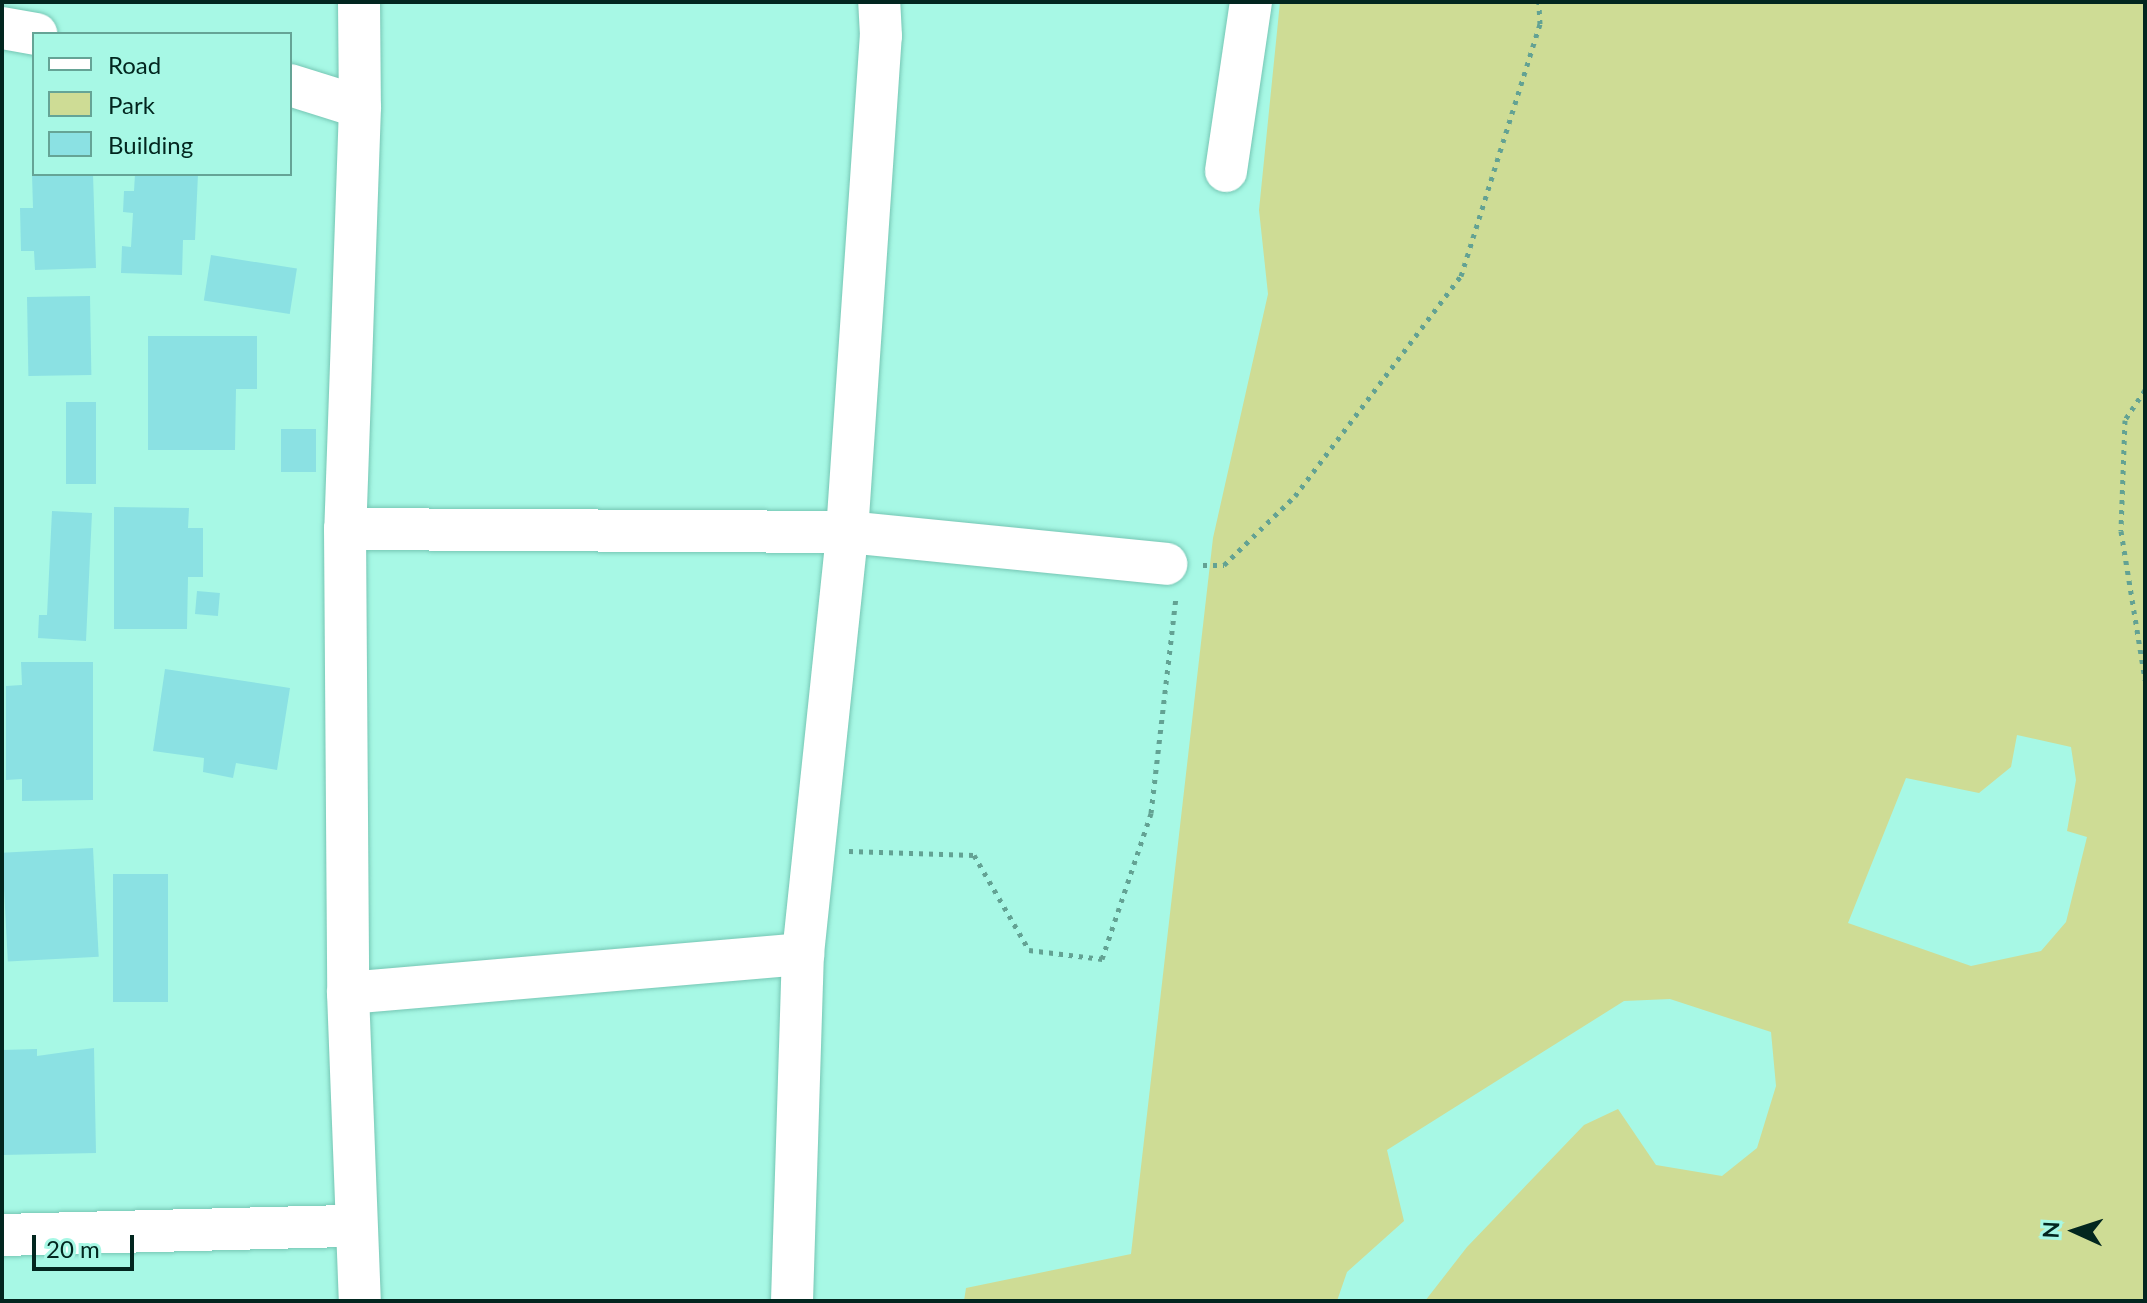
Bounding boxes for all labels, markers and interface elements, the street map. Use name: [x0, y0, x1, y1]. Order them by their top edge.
legend: [32, 32, 292, 176]
text: Road: [108, 50, 161, 79]
text: Park: [108, 90, 155, 119]
text: Building: [108, 130, 193, 159]
north arrow: [2035, 1191, 2115, 1271]
scale bar: [36, 1219, 138, 1269]
text: N: [2037, 1221, 2064, 1239]
text: 20 m: [46, 1234, 100, 1263]

